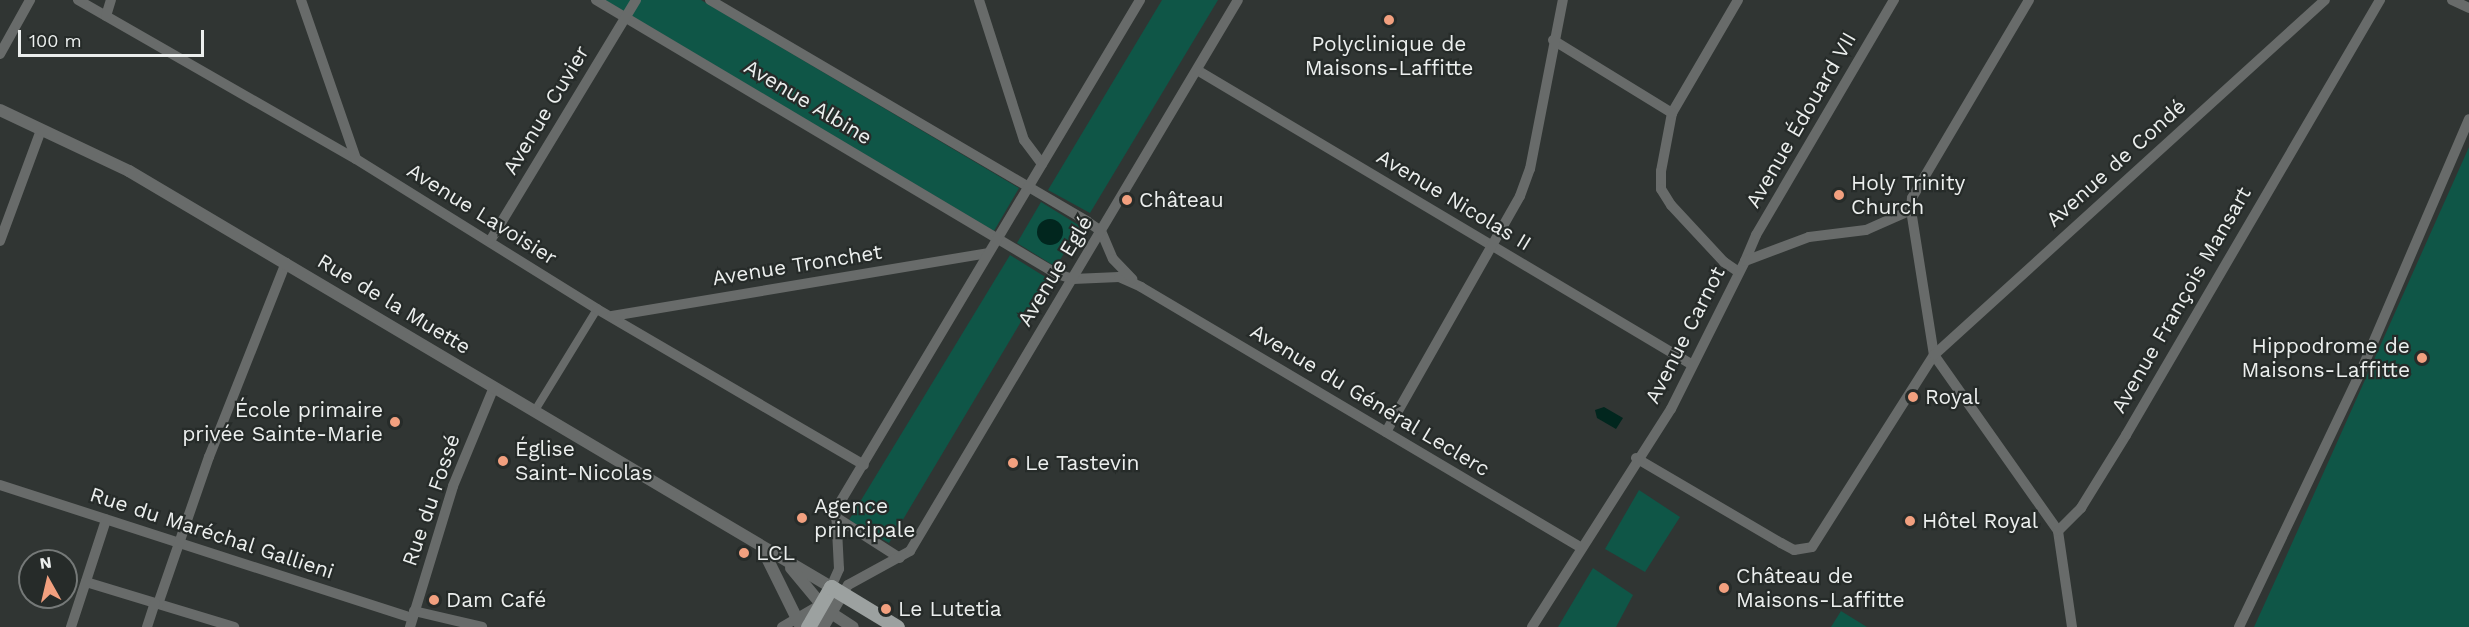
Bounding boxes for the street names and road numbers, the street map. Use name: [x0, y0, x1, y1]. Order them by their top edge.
street label: Avenue Édouard VII: [1740, 27, 1862, 213]
street label: Avenue Cuvier: [498, 41, 594, 179]
street label: Avenue Albine: [739, 54, 877, 150]
street label: Avenue de Condé: [2041, 94, 2191, 232]
street label: Avenue Nicolas II: [1372, 144, 1536, 256]
street label: Avenue Lavoisier: [402, 158, 562, 270]
street label: Avenue François Mansart: [2106, 182, 2256, 418]
street label: Avenue Eglé: [1012, 211, 1098, 331]
street label: Avenue Tronchet: [710, 239, 884, 291]
street label: Rue de la Muette: [313, 248, 475, 360]
street label: Avenue Carnot: [1640, 262, 1730, 408]
street label: Avenue du Général Leclerc: [1245, 318, 1495, 482]
street label: Rue du Fossé: [397, 431, 465, 569]
street label: Rue du Maréchal Gallieni: [86, 481, 338, 585]

